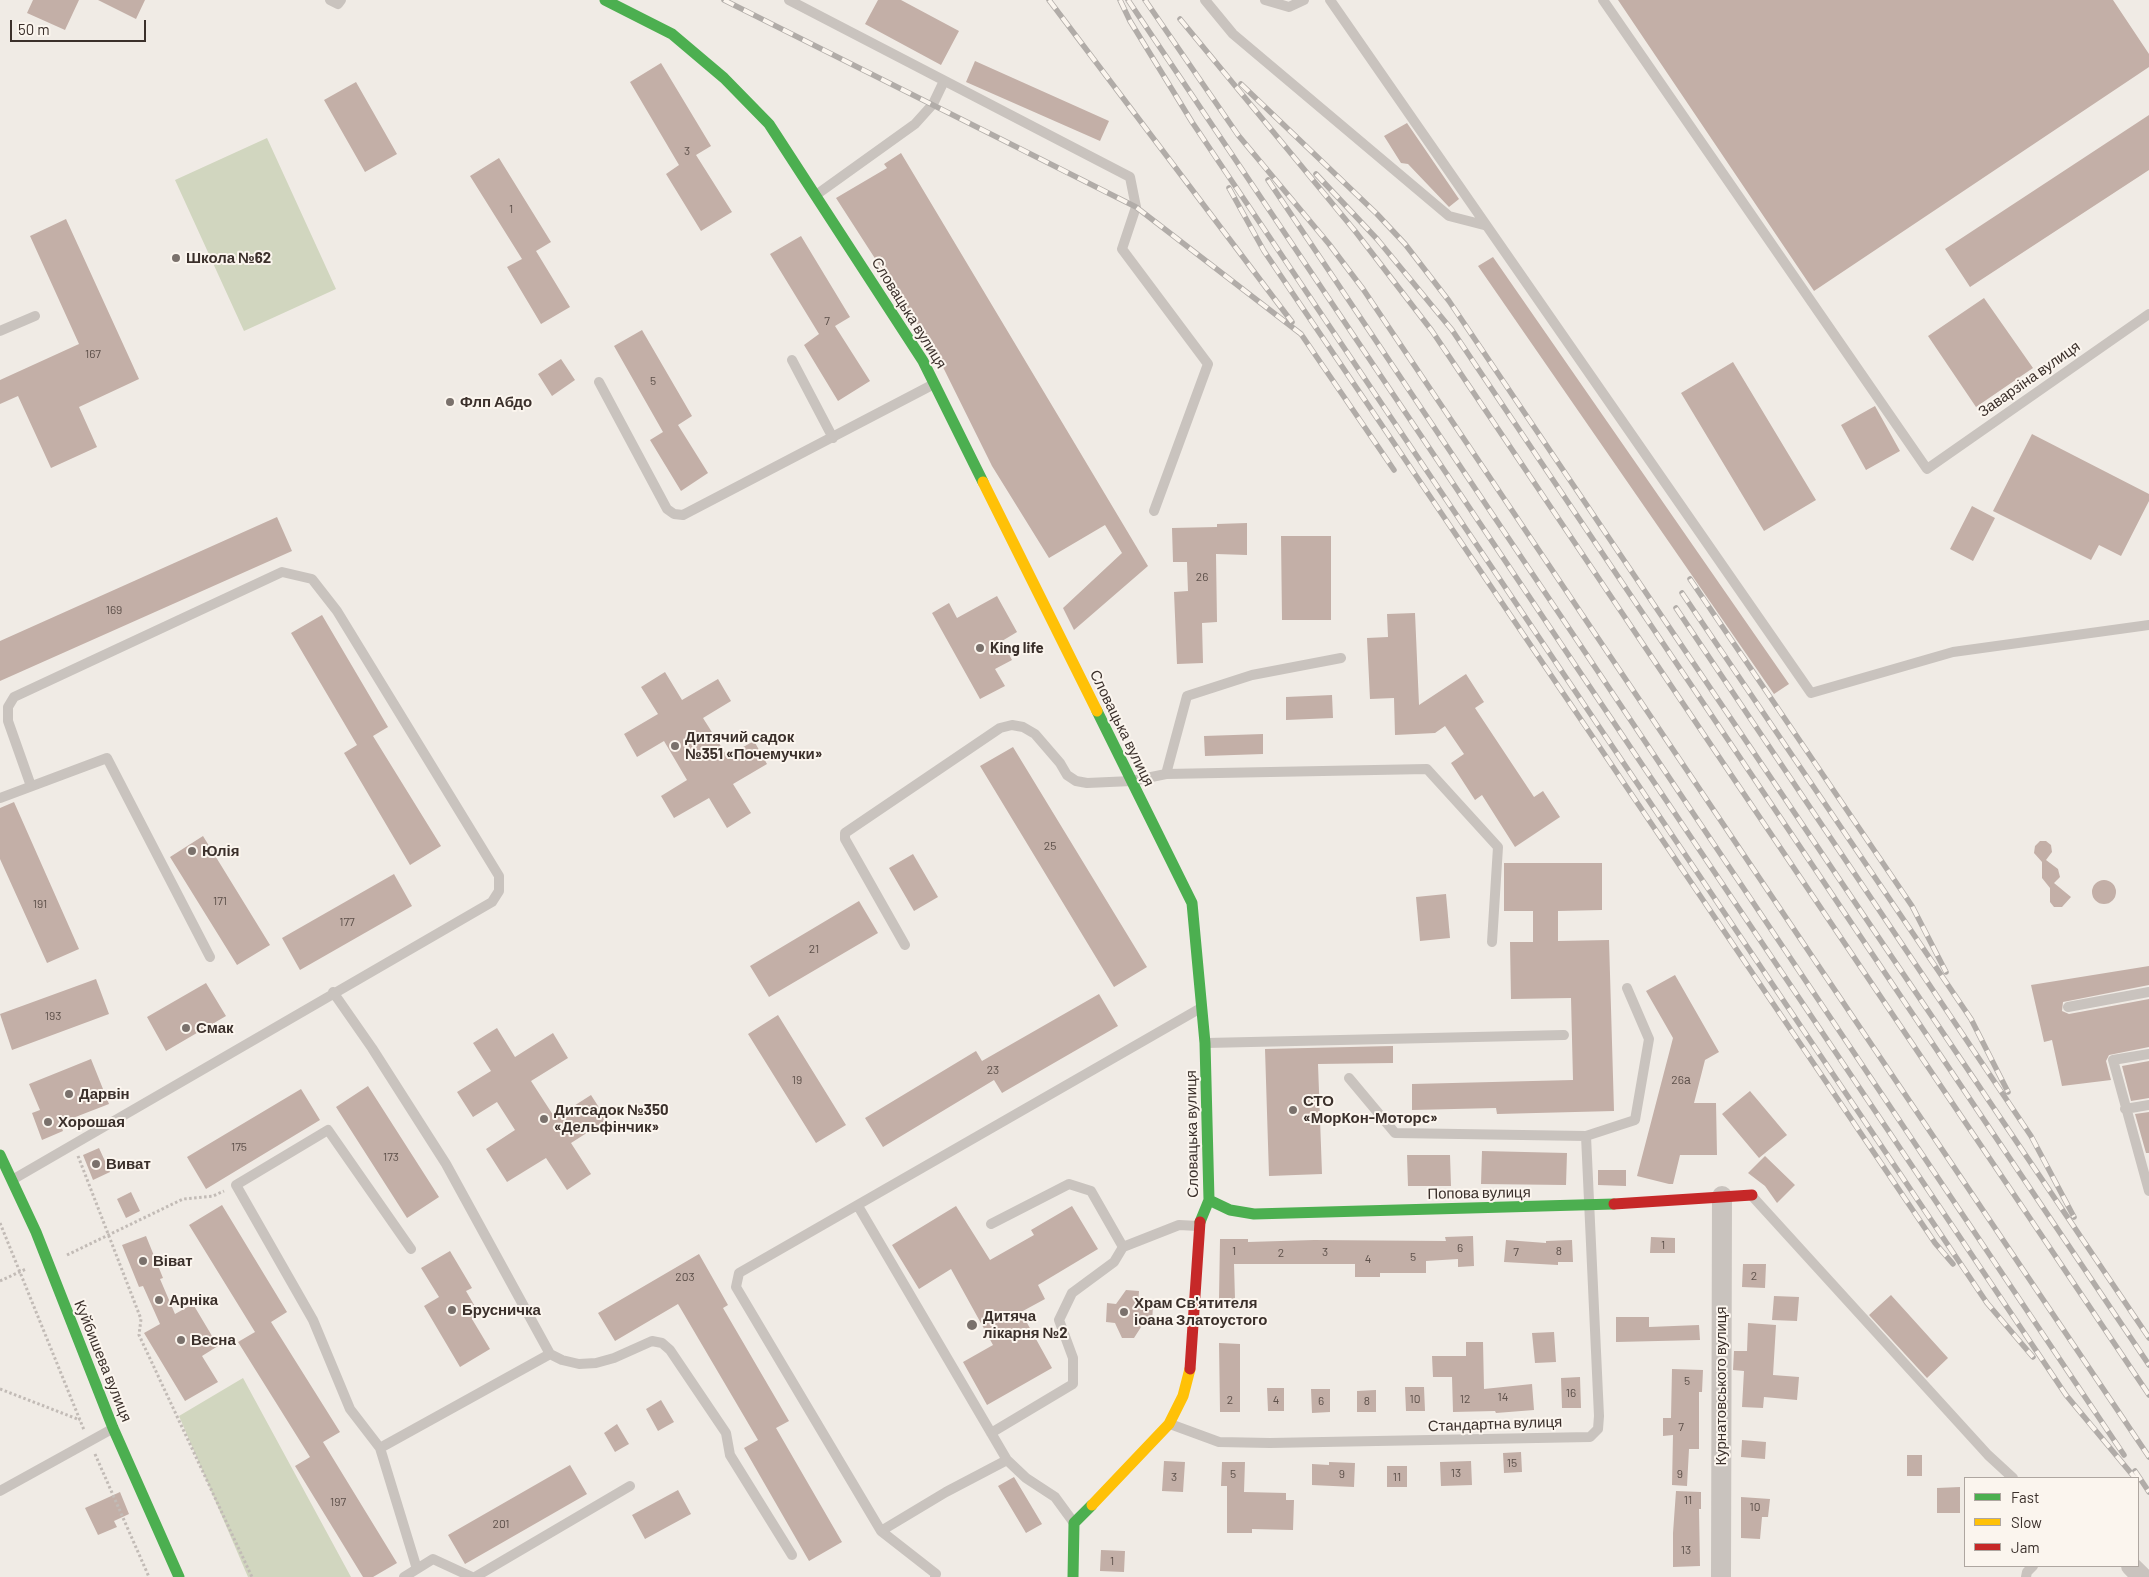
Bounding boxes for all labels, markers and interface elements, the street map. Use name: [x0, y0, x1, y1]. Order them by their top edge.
scale bar: [12, 10, 149, 42]
text: 50 m: [18, 20, 50, 38]
house number: 3: [684, 144, 690, 158]
house number: 1: [509, 202, 513, 216]
place label: Школа №62: [186, 249, 271, 267]
marker: Школа №62: [170, 252, 182, 264]
street label: Словацька вулиця: [868, 254, 950, 372]
house number: 7: [824, 314, 830, 328]
street label: Заварзіна вулиця: [1975, 337, 2083, 421]
house number: 167: [85, 347, 101, 361]
house number: 5: [650, 374, 656, 388]
place label: Флп Абдо: [460, 393, 532, 411]
marker: Флп Абдо: [444, 396, 456, 408]
house number: 26: [1196, 570, 1208, 584]
house number: 169: [106, 603, 122, 617]
place label: King life: [990, 639, 1044, 657]
marker: King life: [974, 642, 986, 654]
street label: Словацька вулиця: [1086, 667, 1158, 789]
place label: Дитячий садок №351 «Почемучки»: [685, 728, 822, 763]
marker: Дитячий садок №351 «Почемучки»: [669, 740, 681, 752]
house number: 25: [1044, 839, 1056, 853]
place label: Юлія: [202, 842, 240, 860]
marker: Юлія: [186, 845, 198, 857]
house number: 171: [213, 894, 227, 908]
house number: 191: [33, 897, 47, 911]
house number: 177: [339, 915, 355, 929]
house number: 21: [809, 942, 819, 956]
house number: 193: [45, 1009, 61, 1023]
place label: Смак: [196, 1019, 234, 1037]
marker: Смак: [180, 1022, 192, 1034]
house number: 23: [987, 1063, 999, 1077]
street label: Словацька вулиця: [1182, 1070, 1202, 1198]
house number: 19: [792, 1073, 802, 1087]
house number: 26а: [1671, 1073, 1691, 1087]
place label: Дарвін: [79, 1085, 130, 1103]
marker: Дарвін: [63, 1088, 75, 1100]
place label: СТО «МорКон-Моторс»: [1303, 1092, 1438, 1127]
place label: Дитсадок №350 «Дельфінчик»: [554, 1101, 669, 1136]
marker: СТО «МорКон-Моторс»: [1287, 1104, 1299, 1116]
place label: Хорошая: [58, 1113, 125, 1131]
marker: Дитсадок №350 «Дельфінчик»: [538, 1113, 550, 1125]
marker: Хорошая: [42, 1116, 54, 1128]
house number: 175: [231, 1140, 247, 1154]
house number: 173: [383, 1150, 399, 1164]
place label: Виват: [106, 1155, 151, 1173]
marker: Виват: [90, 1158, 102, 1170]
street label: Попова вулиця: [1427, 1183, 1531, 1203]
house number: 1: [1661, 1238, 1665, 1252]
house number: 6: [1457, 1241, 1463, 1255]
house number: 1: [1232, 1244, 1236, 1258]
house number: 8: [1556, 1244, 1562, 1258]
house number: 3: [1322, 1245, 1328, 1259]
house number: 7: [1513, 1245, 1519, 1259]
house number: 2: [1278, 1246, 1284, 1260]
house number: 5: [1410, 1250, 1416, 1264]
place label: Віват: [153, 1252, 193, 1270]
house number: 4: [1365, 1252, 1371, 1266]
marker: Віват: [137, 1255, 149, 1267]
house number: 2: [1751, 1269, 1757, 1283]
house number: 203: [675, 1270, 695, 1284]
place label: Арніка: [169, 1291, 218, 1309]
marker: Арніка: [153, 1294, 165, 1306]
place label: Храм Св'ятителя іоана Златоустого: [1134, 1294, 1267, 1329]
street label: Куйбишева вулиця: [70, 1297, 136, 1425]
place label: Брусничка: [462, 1301, 541, 1319]
marker: Брусничка: [446, 1304, 458, 1316]
marker: Храм Св'ятителя іоана Златоустого: [1118, 1306, 1130, 1318]
street label: Курнатовського вулиця: [1712, 1306, 1730, 1466]
place label: Дитяча лікарня №2: [983, 1307, 1068, 1342]
marker: Дитяча лікарня №2: [965, 1318, 979, 1332]
place label: Весна: [191, 1331, 236, 1349]
marker: Весна: [175, 1334, 187, 1346]
house number: 5: [1684, 1374, 1690, 1388]
house number: 16: [1566, 1386, 1576, 1400]
house number: 14: [1498, 1390, 1508, 1404]
house number: 10: [1410, 1392, 1420, 1406]
house number: 12: [1460, 1392, 1470, 1406]
house number: 2: [1227, 1393, 1233, 1407]
house number: 4: [1273, 1393, 1279, 1407]
house number: 6: [1318, 1394, 1324, 1408]
house number: 8: [1364, 1394, 1370, 1408]
street label: Стандартна вулиця: [1428, 1413, 1562, 1435]
house number: 7: [1678, 1420, 1684, 1434]
house number: 15: [1507, 1456, 1517, 1470]
house number: 13: [1451, 1466, 1461, 1480]
house number: 5: [1230, 1467, 1236, 1481]
house number: 9: [1339, 1467, 1345, 1481]
house number: 9: [1677, 1467, 1683, 1481]
house number: 3: [1171, 1470, 1177, 1484]
house number: 11: [1393, 1470, 1401, 1484]
legend: [1964, 1477, 2139, 1567]
text: Fast: [2011, 1488, 2039, 1506]
house number: 11: [1684, 1493, 1692, 1507]
house number: 197: [330, 1495, 346, 1509]
house number: 10: [1750, 1500, 1760, 1514]
text: Slow: [2011, 1513, 2042, 1531]
house number: 201: [492, 1517, 510, 1531]
text: Jam: [2011, 1538, 2040, 1556]
house number: 13: [1681, 1543, 1691, 1557]
house number: 1: [1110, 1554, 1114, 1568]

